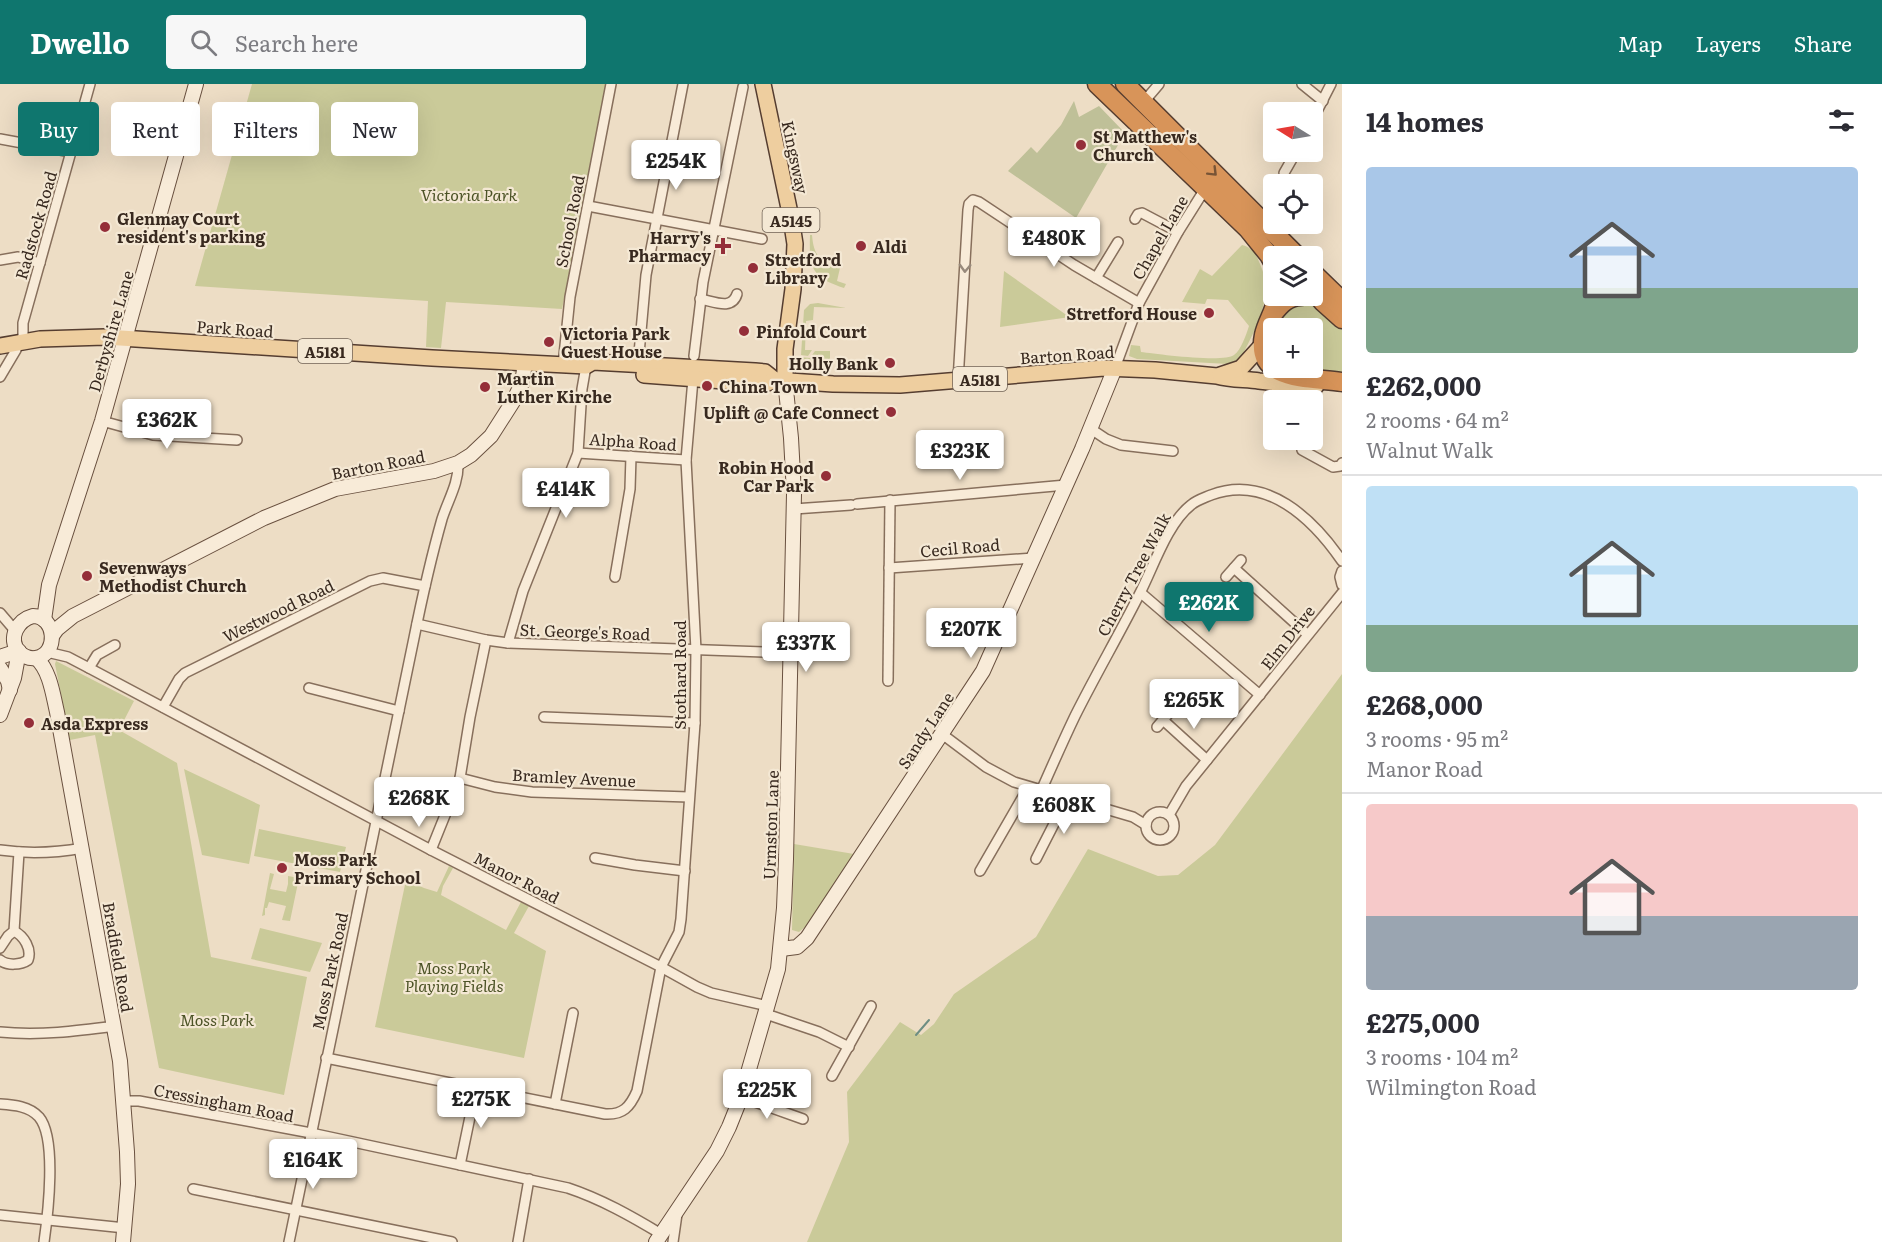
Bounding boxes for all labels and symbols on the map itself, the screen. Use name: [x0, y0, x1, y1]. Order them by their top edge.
north arrow: [1263, 102, 1323, 162]
street label: Kingsway: [777, 118, 816, 197]
place label: St Matthew's Church: [1093, 124, 1197, 166]
marker: St Matthew's Church: [1074, 138, 1088, 152]
pin: £254K: [634, 140, 718, 191]
one-way arrow: [1206, 165, 1217, 176]
street label: Radstock Road: [8, 168, 62, 282]
street label: School Road: [548, 172, 590, 269]
park label: Victoria Park: [421, 182, 517, 206]
street label: Chapel Lane: [1125, 190, 1193, 284]
place label: Glenmay Court resident's parking: [117, 206, 266, 248]
road number: A5145: [762, 208, 820, 232]
pin: £480K: [1012, 217, 1096, 268]
marker: Glenmay Court resident's parking: [98, 220, 112, 234]
place label: Harry's Pharmacy: [628, 225, 711, 267]
place label: Aldi: [873, 234, 907, 258]
marker: Harry's Pharmacy: [716, 239, 730, 253]
marker: Aldi: [854, 239, 868, 253]
place label: Stretford Library: [765, 247, 842, 289]
marker: Stretford Library: [746, 261, 760, 275]
one-way arrow: [958, 264, 971, 273]
street label: Derbyshire Lane: [81, 267, 139, 395]
place label: Stretford House: [1066, 301, 1197, 325]
marker: Stretford House: [1202, 306, 1216, 320]
street label: Park Road: [196, 313, 275, 343]
place label: Pinfold Court: [756, 319, 867, 343]
place label: Victoria Park Guest House: [561, 321, 670, 363]
marker: Pinfold Court: [737, 324, 751, 338]
marker: Victoria Park Guest House: [542, 335, 556, 349]
road number: A5181: [298, 339, 352, 363]
street label: Barton Road: [1019, 339, 1115, 369]
place label: Holly Bank: [789, 351, 878, 375]
marker: Holly Bank: [883, 356, 897, 370]
place label: Martin Luther Kirche: [497, 366, 612, 408]
road number: A5181: [953, 367, 1007, 391]
place label: China Town: [719, 374, 817, 398]
marker: China Town: [700, 379, 714, 393]
marker: Martin Luther Kirche: [478, 380, 492, 394]
pin: £362K: [125, 399, 209, 450]
place label: Uplift @ Cafe Connect: [703, 400, 879, 424]
marker: Uplift @ Cafe Connect: [884, 405, 898, 419]
street label: Alpha Road: [588, 426, 678, 456]
pin: £323K: [918, 430, 1002, 481]
street label: Barton Road: [329, 443, 427, 485]
place label: Robin Hood Car Park: [718, 455, 814, 497]
pin: £414K: [524, 468, 608, 519]
marker: Robin Hood Car Park: [819, 469, 833, 483]
street label: Cherry Tree Walk: [1090, 508, 1176, 640]
street label: Cecil Road: [919, 532, 1001, 562]
place label: Sevenways Methodist Church: [99, 555, 247, 597]
marker: Sevenways Methodist Church: [80, 569, 94, 583]
street label: Westwood Road: [218, 573, 338, 647]
pin: £262K: [1167, 582, 1251, 633]
street label: Elm Drive: [1254, 600, 1320, 674]
pin: £207K: [929, 608, 1013, 659]
street label: St. George's Road: [519, 617, 651, 645]
street label: Stothard Road: [667, 620, 691, 730]
pin: £337K: [764, 622, 848, 673]
pin: £265K: [1152, 679, 1236, 730]
street label: Sandy Lane: [891, 687, 959, 773]
place label: Asda Express: [41, 711, 148, 735]
marker: Asda Express: [22, 716, 36, 730]
street label: Bramley Avenue: [511, 762, 637, 792]
street label: Urmston Lane: [756, 770, 784, 880]
pin: £268K: [377, 777, 461, 828]
pin: £608K: [1022, 784, 1106, 835]
street label: Manor Road: [470, 845, 564, 909]
place label: Moss Park Primary School: [294, 847, 421, 889]
marker: Moss Park Primary School: [275, 861, 289, 875]
street label: Bradfield Road: [97, 900, 141, 1014]
street label: Moss Park Road: [305, 910, 353, 1032]
park label: Moss Park Playing Fields: [404, 955, 504, 997]
park label: Moss Park: [180, 1007, 254, 1031]
pin: £225K: [725, 1069, 809, 1120]
street label: Cressingham Road: [152, 1077, 296, 1127]
pin: £275K: [439, 1078, 523, 1129]
pin: £164K: [271, 1139, 355, 1190]

